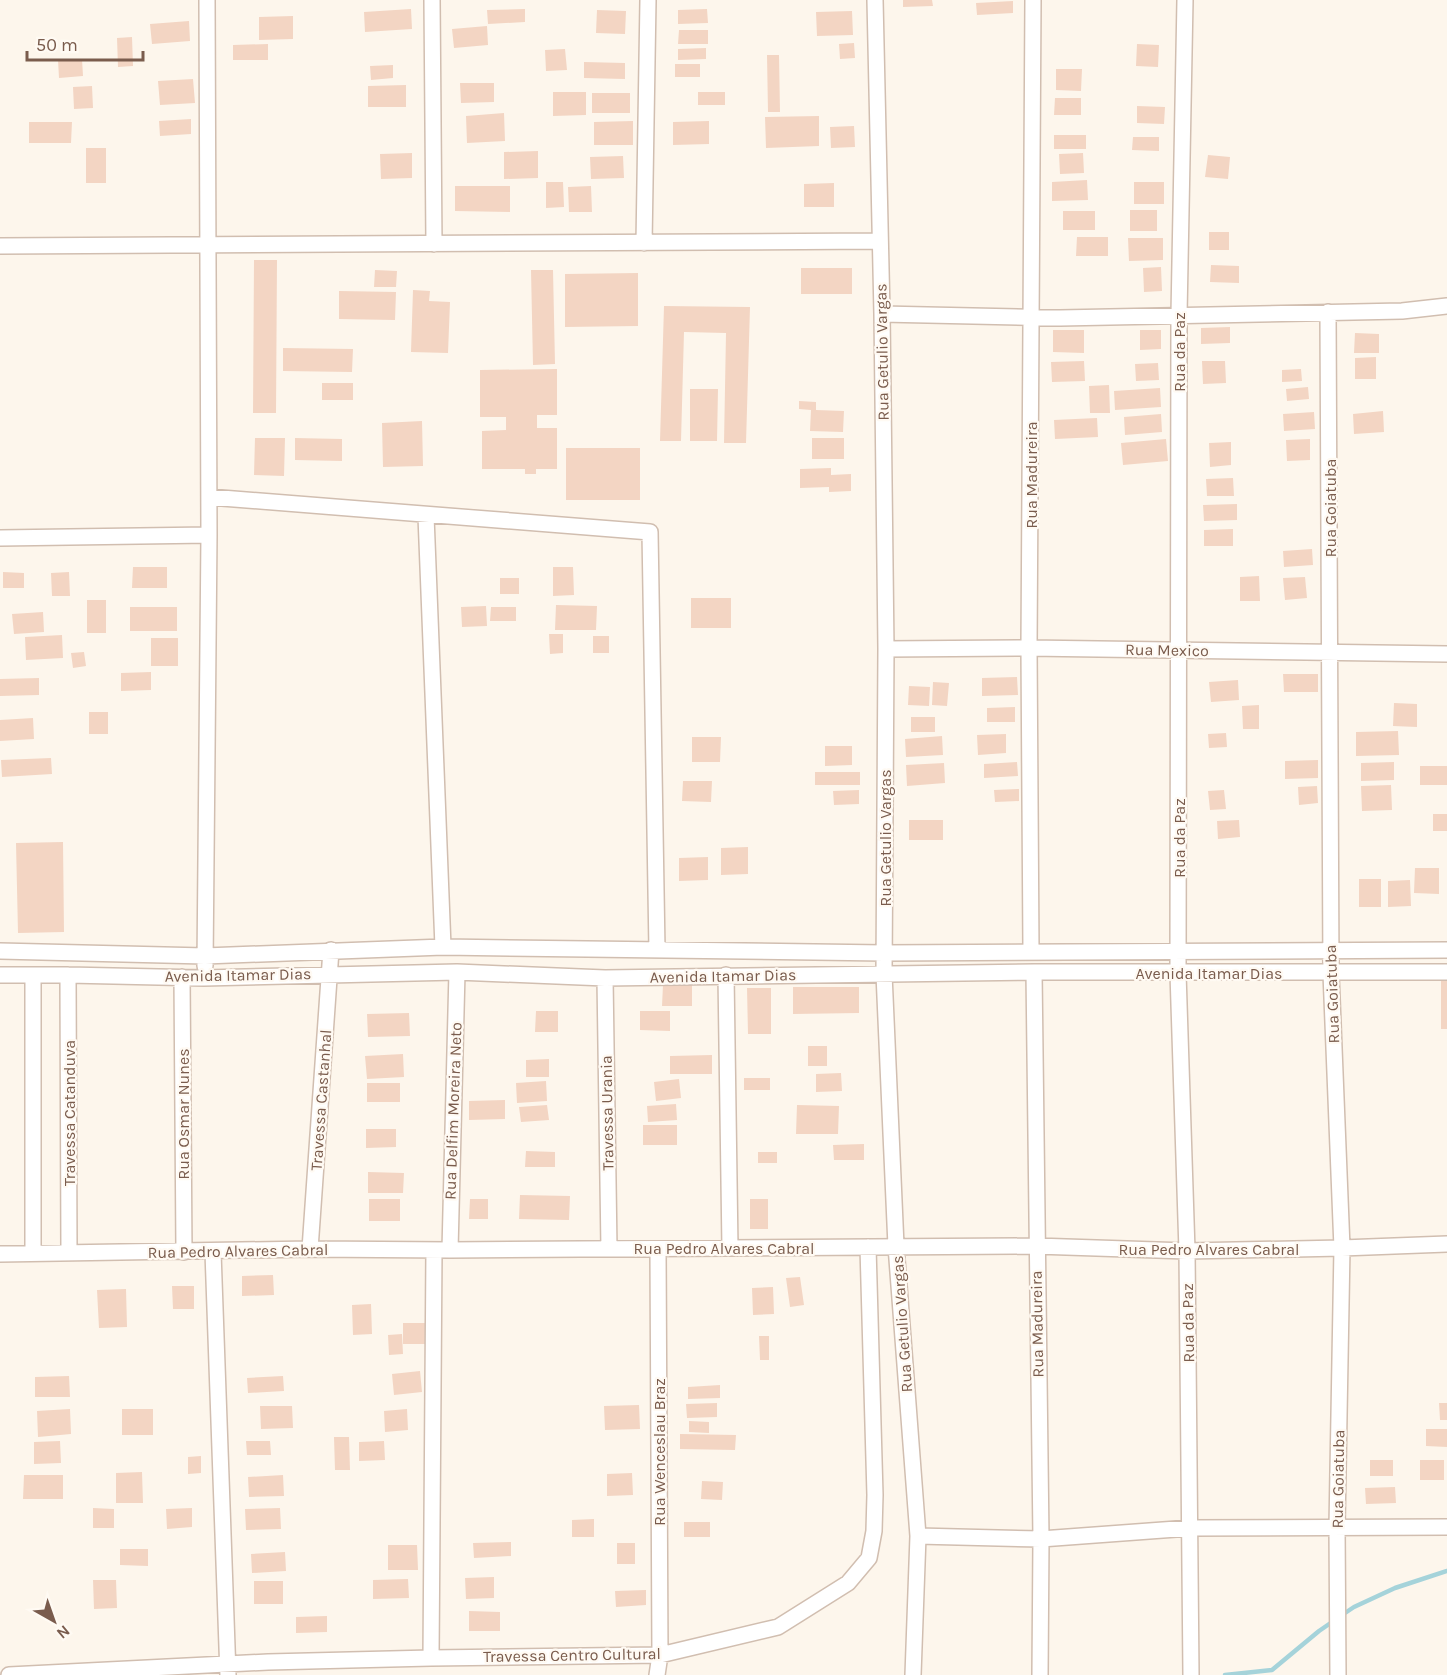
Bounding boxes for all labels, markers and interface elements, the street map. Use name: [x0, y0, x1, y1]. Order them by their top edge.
scale bar: [27, 24, 142, 62]
text: 50 m: [36, 34, 78, 56]
street label: Rua Getulio Vargas: [871, 283, 893, 421]
street label: Rua da Paz: [1170, 312, 1189, 392]
street label: Rua Madureira: [1022, 422, 1041, 528]
street label: Rua Goiatuba: [1321, 459, 1340, 557]
street label: Rua Mexico: [1125, 640, 1209, 660]
street label: Rua Getulio Vargas: [876, 769, 895, 907]
street label: Rua da Paz: [1170, 798, 1189, 878]
street label: Rua Goiatuba: [1321, 944, 1343, 1044]
street label: Avenida Itamar Dias: [164, 964, 312, 986]
street label: Avenida Itamar Dias: [1136, 964, 1282, 983]
street label: Avenida Itamar Dias: [649, 965, 797, 987]
street label: Rua Delfim Moreira Neto: [440, 1022, 466, 1200]
street label: Travessa Castanhal: [307, 1029, 335, 1171]
street label: Travessa Catanduva: [60, 1040, 79, 1186]
street label: Rua Osmar Nunes: [174, 1048, 193, 1180]
street label: Travessa Urania: [596, 1055, 618, 1171]
street label: Rua Pedro Alvares Cabral: [634, 1239, 814, 1258]
street label: Rua Pedro Alvares Cabral: [147, 1240, 329, 1262]
street label: Rua Pedro Alvares Cabral: [1119, 1240, 1299, 1259]
street label: Rua Getulio Vargas: [888, 1255, 916, 1393]
street label: Rua Madureira: [1027, 1270, 1047, 1378]
street label: Rua da Paz: [1178, 1283, 1198, 1363]
street label: Rua Wenceslau Braz: [650, 1378, 669, 1526]
street label: Rua Goiatuba: [1328, 1429, 1348, 1529]
north arrow: [24, 1591, 84, 1651]
text: N: [53, 1621, 74, 1643]
street label: Travessa Centro Cultural: [483, 1644, 661, 1666]

